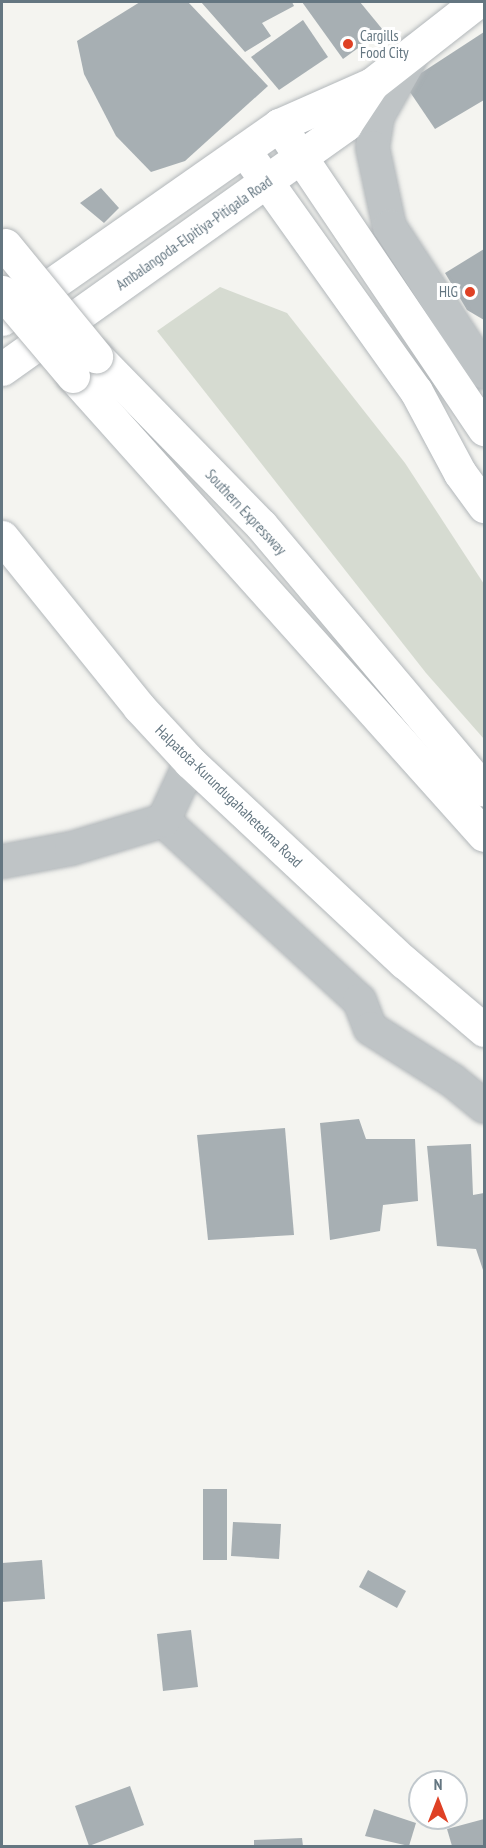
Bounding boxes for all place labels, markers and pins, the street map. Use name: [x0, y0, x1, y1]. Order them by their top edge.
place label: Cargills Food City: [360, 26, 409, 61]
marker: Cargills Food City: [341, 37, 355, 51]
place label: HlG: [439, 283, 458, 301]
marker: HlG: [463, 285, 477, 299]

